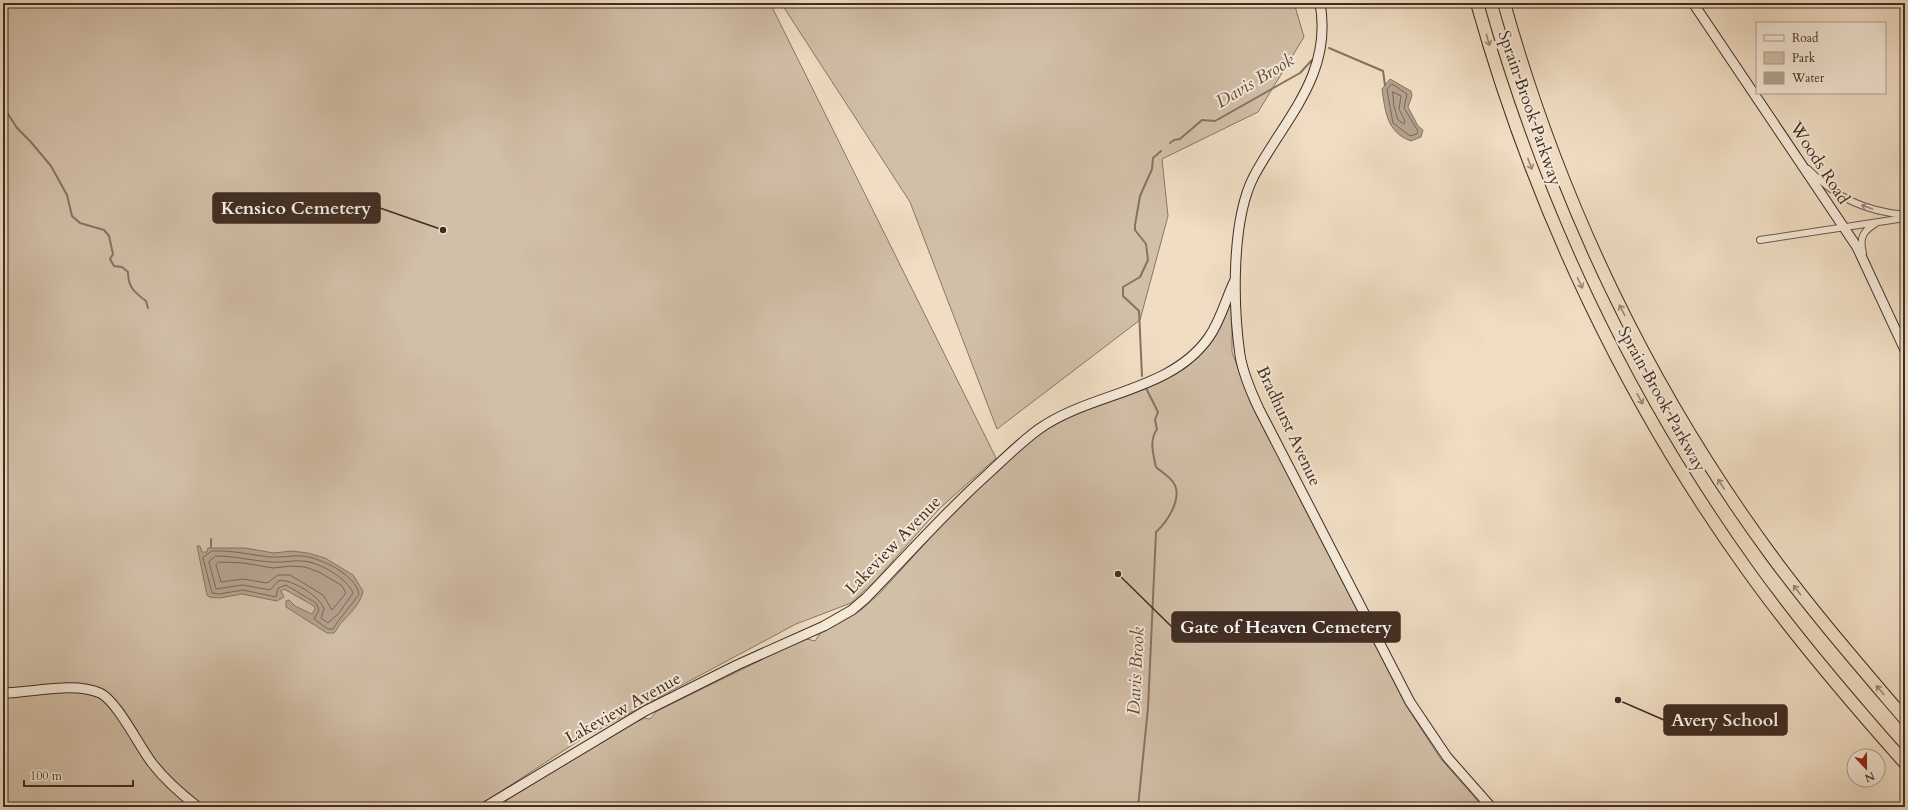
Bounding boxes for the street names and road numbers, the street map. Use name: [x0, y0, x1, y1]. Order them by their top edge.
street label: Sprain Brook Parkway: [1493, 27, 1567, 189]
street label: Woods Road: [1784, 117, 1855, 209]
street label: Sprain Brook Parkway: [1613, 322, 1711, 476]
street label: Bradhurst Avenue: [1251, 362, 1327, 490]
street label: Lakeview Avenue: [840, 491, 946, 599]
street label: Lakeview Avenue: [561, 667, 685, 749]

